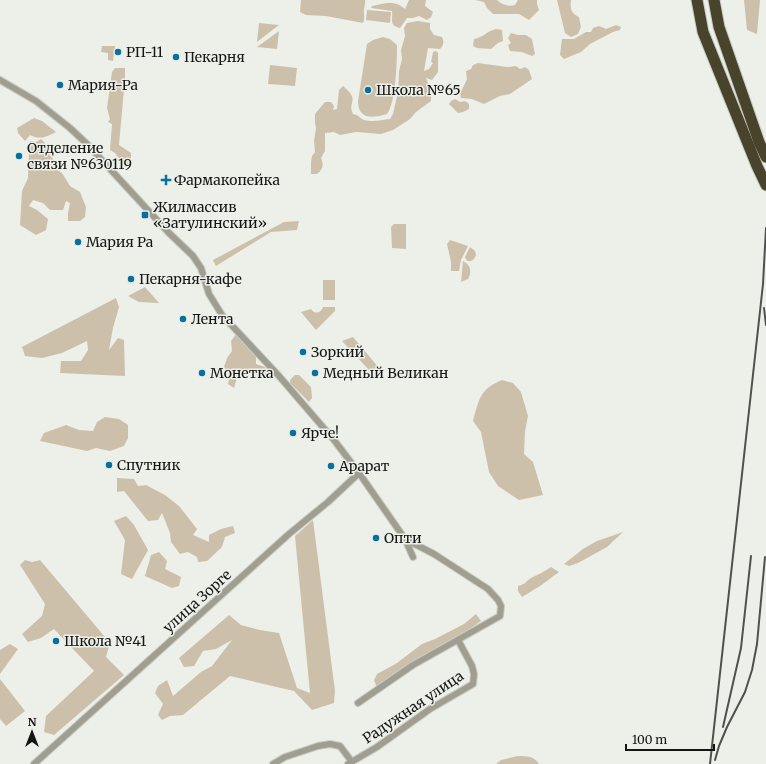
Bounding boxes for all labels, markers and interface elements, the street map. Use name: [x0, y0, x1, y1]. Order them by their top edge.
place label: РП-11: [126, 43, 163, 61]
marker: РП-11: [113, 47, 123, 57]
place label: Пекарня: [184, 48, 245, 66]
marker: Пекарня: [171, 52, 181, 62]
place label: Мария-Ра: [68, 76, 139, 94]
marker: Мария-Ра: [55, 80, 65, 90]
place label: Школа №65: [376, 81, 461, 99]
marker: Школа №65: [363, 85, 373, 95]
place label: Отделение связи №630119: [27, 139, 132, 173]
marker: Отделение связи №630119: [14, 151, 24, 161]
place label: Фармакопейка: [174, 171, 280, 189]
marker: Фармакопейка: [161, 175, 171, 185]
place label: Жилмассив «Затулинский»: [153, 198, 267, 232]
marker: Жилмассив «Затулинский»: [140, 210, 150, 220]
place label: Мария Ра: [86, 233, 154, 251]
marker: Мария Ра: [73, 237, 83, 247]
place label: Пекарня-кафе: [139, 270, 242, 288]
marker: Пекарня-кафе: [126, 274, 136, 284]
place label: Лента: [191, 310, 234, 328]
marker: Лента: [178, 314, 188, 324]
place label: Зоркий: [311, 343, 365, 361]
marker: Зоркий: [298, 347, 308, 357]
place label: Монетка: [210, 364, 274, 382]
place label: Медный Великан: [323, 364, 449, 382]
marker: Монетка: [197, 368, 207, 378]
marker: Медный Великан: [310, 368, 320, 378]
place label: Ярче!: [301, 424, 339, 442]
marker: Ярче!: [288, 428, 298, 438]
place label: Спутник: [117, 456, 180, 474]
place label: Арарат: [338, 457, 390, 475]
marker: Спутник: [104, 460, 114, 470]
marker: Арарат: [326, 461, 336, 471]
place label: Опти: [384, 529, 422, 547]
marker: Опти: [371, 533, 381, 543]
street label: улица Зорге: [159, 566, 235, 636]
place label: Школа №41: [64, 632, 146, 650]
marker: Школа №41: [51, 636, 61, 646]
street label: Радужная улица: [359, 666, 467, 747]
north arrow: [12, 712, 52, 752]
text: N: [28, 715, 37, 729]
scale bar: [626, 726, 714, 752]
text: 100 m: [632, 732, 667, 747]

